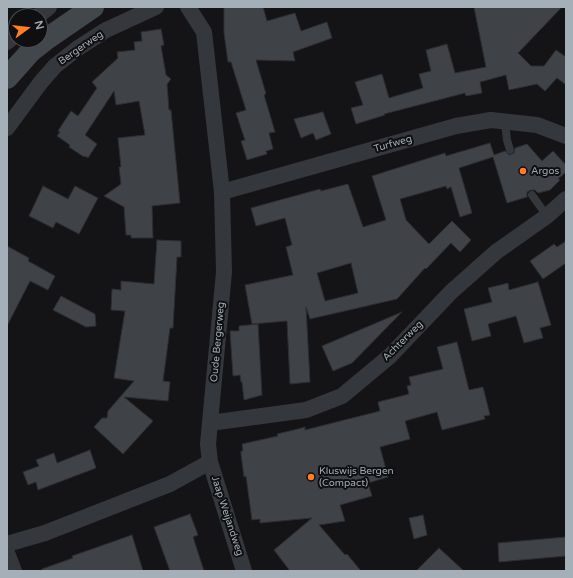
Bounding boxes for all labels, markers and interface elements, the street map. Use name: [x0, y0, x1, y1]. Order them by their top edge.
north arrow: [8, 8, 48, 48]
text: N: [32, 19, 47, 31]
street label: Bergerweg: [56, 28, 106, 68]
street label: Turfweg: [373, 133, 413, 155]
place label: Argos: [531, 165, 559, 177]
marker: Argos: [518, 166, 528, 176]
street label: Oude Bergerweg: [209, 301, 227, 383]
street label: Achterweg: [380, 318, 426, 364]
place label: Kluswijs Bergen (Compact): [319, 465, 394, 488]
marker: Kluswijs Bergen (Compact): [306, 472, 316, 482]
street label: Jaap Weijandweg: [208, 475, 246, 557]

